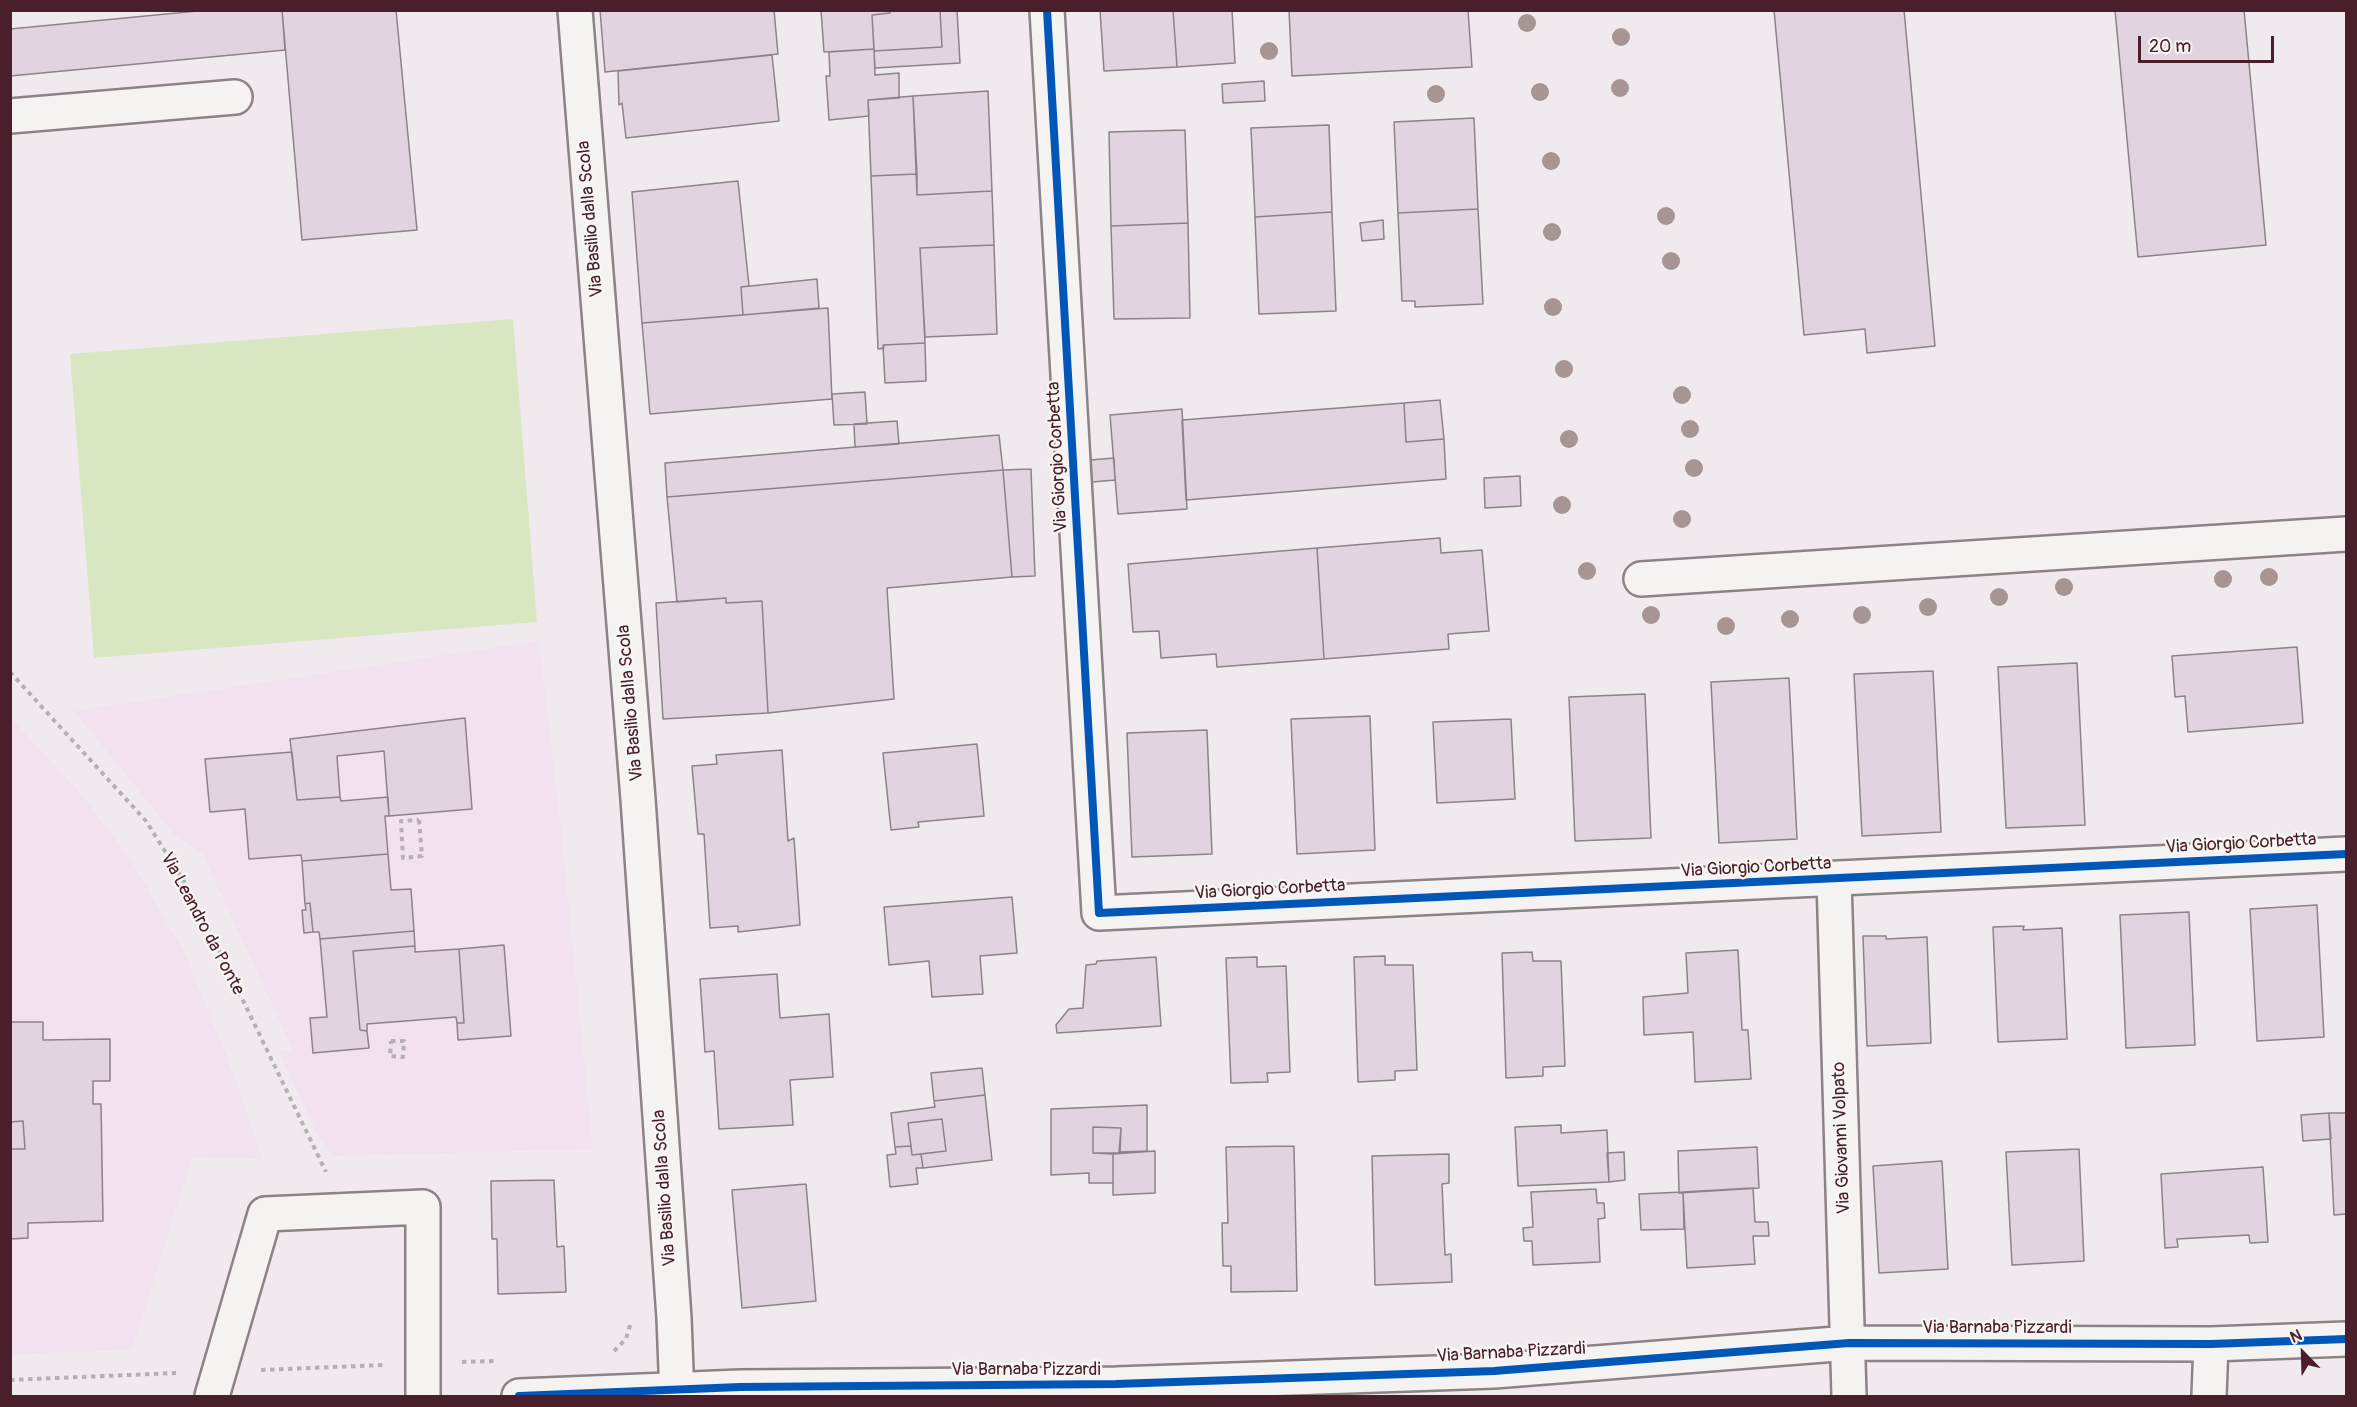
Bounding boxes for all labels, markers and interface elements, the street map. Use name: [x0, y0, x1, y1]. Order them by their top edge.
scale bar: [2141, 24, 2278, 62]
text: 20 m: [2149, 35, 2191, 58]
street label: Via Basilio dalla Scola: [573, 140, 609, 298]
street label: Via Giorgio Corbetta: [1043, 381, 1073, 533]
street label: Via Basilio dalla Scola: [613, 624, 649, 782]
street label: Via Giorgio Corbetta: [2165, 829, 2317, 859]
street label: Via Leandro da Ponte: [155, 849, 249, 999]
street label: Via Giorgio Corbetta: [1680, 853, 1832, 883]
street label: Via Giorgio Corbetta: [1194, 875, 1346, 905]
street label: Via Giovanni Volpato: [1829, 1061, 1855, 1215]
street label: Via Basilio dalla Scola: [649, 1109, 681, 1267]
street label: Via Barnaba Pizzardi: [1922, 1317, 2072, 1339]
north arrow: [2273, 1323, 2333, 1383]
text: N: [2287, 1325, 2305, 1348]
street label: Via Barnaba Pizzardi: [1436, 1338, 1586, 1368]
street label: Via Barnaba Pizzardi: [951, 1359, 1101, 1381]

